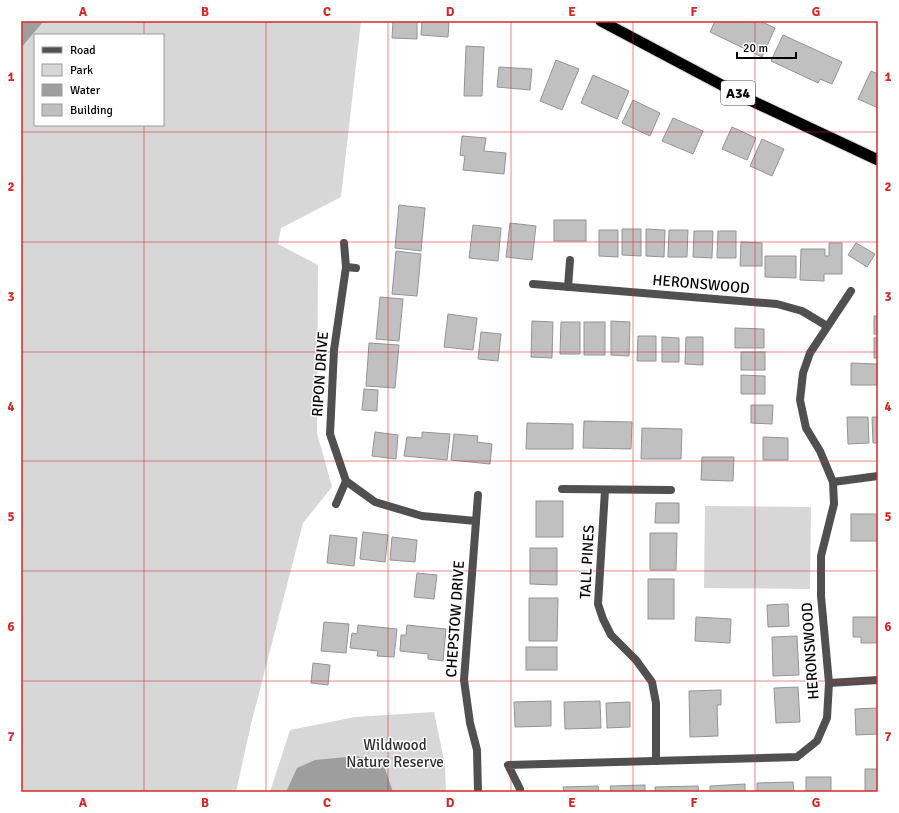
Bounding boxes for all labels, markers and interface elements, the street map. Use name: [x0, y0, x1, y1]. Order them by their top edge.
text: A: [79, 4, 88, 20]
text: B: [201, 4, 209, 20]
text: C: [323, 4, 331, 20]
text: D: [446, 4, 455, 20]
text: E: [568, 4, 576, 20]
text: F: [691, 4, 698, 20]
text: G: [812, 4, 820, 20]
legend: [34, 34, 164, 126]
scale bar: [737, 34, 796, 60]
text: 20 m: [743, 41, 768, 56]
text: Road: [70, 43, 96, 58]
text: Park: [70, 63, 93, 78]
text: 1: [7, 69, 15, 85]
text: 1: [884, 69, 892, 85]
road number: A34: [721, 81, 755, 105]
text: Water: [70, 83, 101, 98]
text: Building: [70, 103, 113, 118]
text: 2: [7, 179, 15, 195]
text: 2: [884, 179, 892, 195]
street label: HERONSWOOD: [652, 271, 750, 297]
text: 3: [7, 289, 15, 305]
text: 3: [884, 289, 892, 305]
street label: RIPON DRIVE: [308, 331, 332, 417]
text: 4: [7, 399, 15, 415]
text: 4: [884, 399, 892, 415]
text: 5: [7, 509, 15, 525]
text: 5: [884, 509, 892, 525]
street label: TALL PINES: [576, 524, 598, 600]
street label: CHEPSTOW DRIVE: [442, 560, 468, 678]
street label: HERONSWOOD: [798, 602, 822, 700]
text: 6: [7, 619, 15, 635]
text: 6: [884, 619, 892, 635]
text: 7: [7, 729, 15, 745]
text: 7: [884, 729, 892, 745]
park label: Wildwood Nature Reserve: [346, 736, 444, 771]
text: A: [79, 795, 88, 811]
text: B: [201, 795, 209, 811]
text: C: [323, 795, 331, 811]
text: D: [446, 795, 455, 811]
text: E: [568, 795, 576, 811]
text: F: [691, 795, 698, 811]
text: G: [812, 795, 820, 811]

